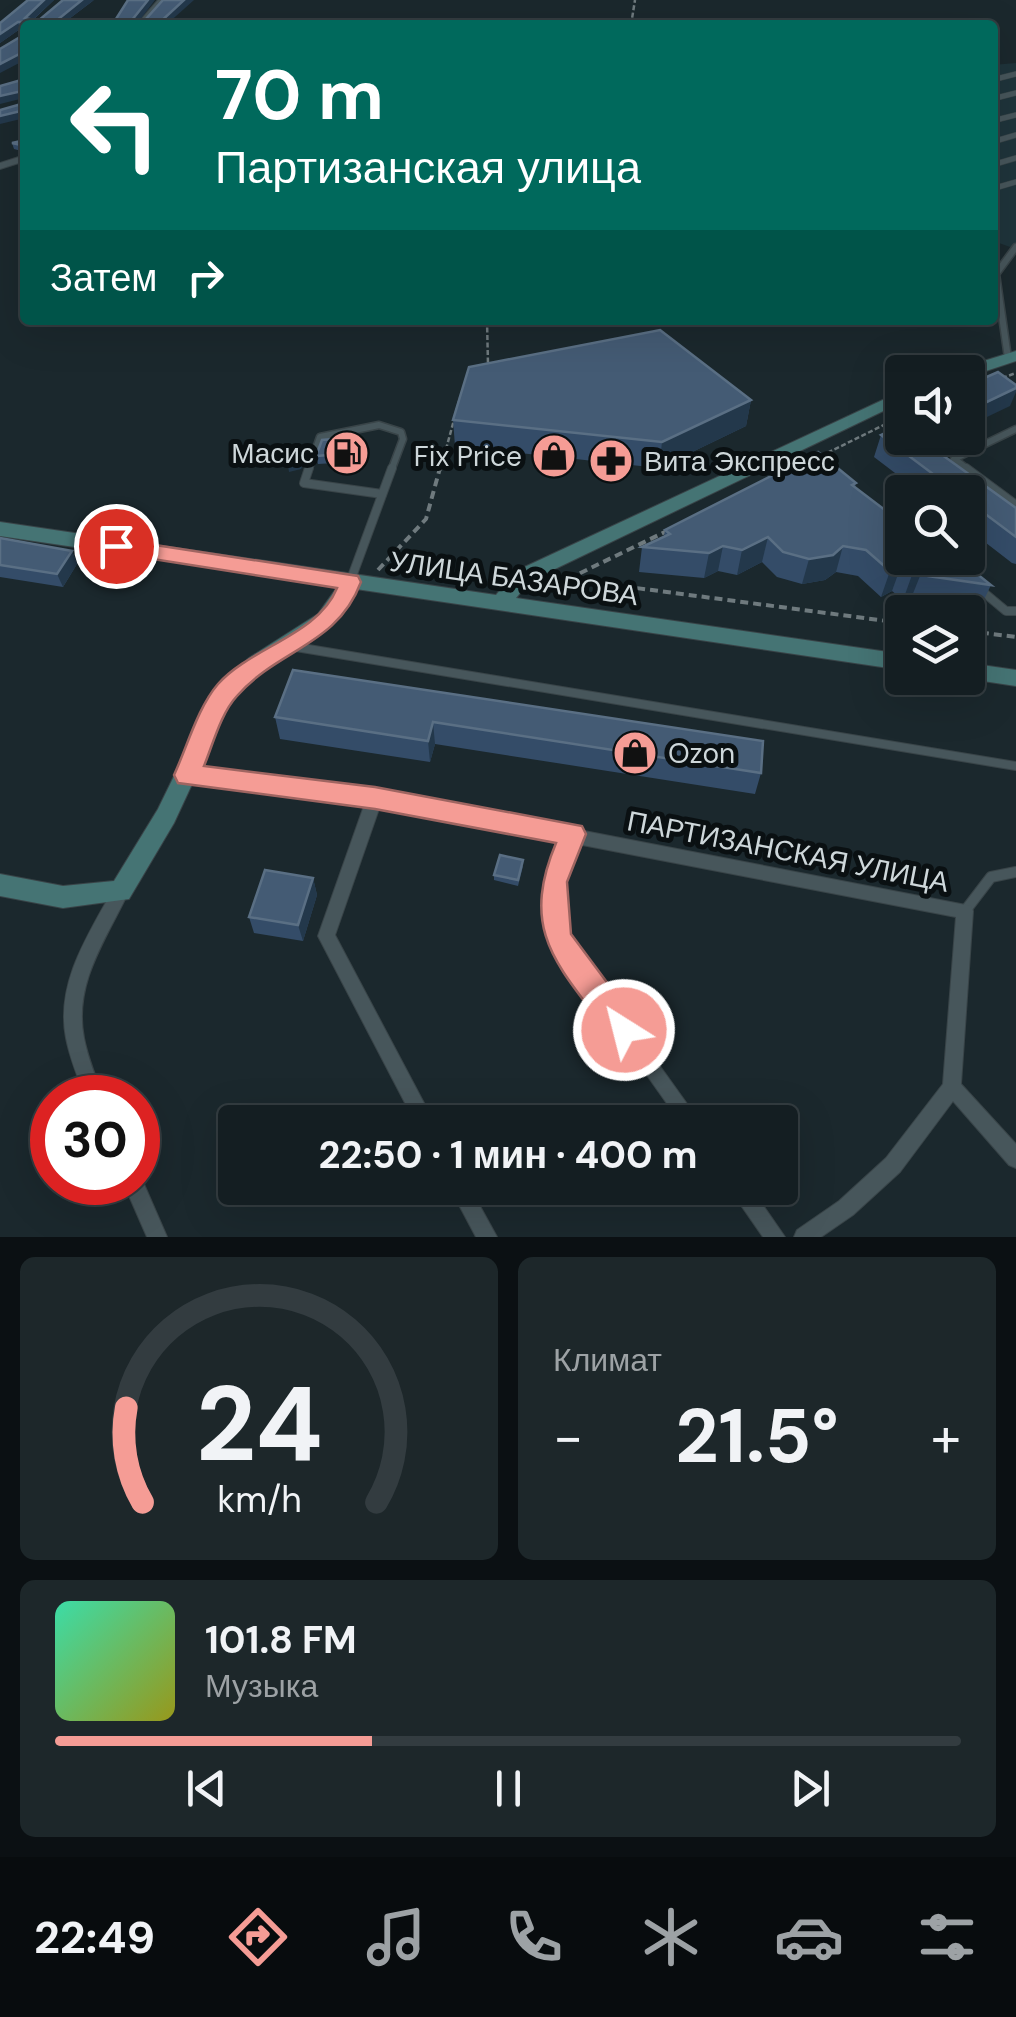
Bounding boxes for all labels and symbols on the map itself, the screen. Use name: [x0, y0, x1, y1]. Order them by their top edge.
fuel station icon: Масис: [324, 430, 370, 476]
shop icon: Fix Price: [531, 433, 577, 479]
place label: Масис: [231, 435, 314, 472]
place label: Fix Price: [414, 438, 522, 475]
pharmacy icon: Вита Экспресс: [588, 438, 634, 484]
place label: Вита Экспресс: [644, 443, 835, 480]
pin: [74, 504, 159, 589]
street label: УЛИЦА БАЗАРОВА: [387, 543, 641, 614]
shop icon: Ozon: [612, 730, 658, 776]
place label: Ozon: [668, 735, 735, 772]
street label: ПАРТИЗАНСКАЯ УЛИЦА: [624, 802, 952, 901]
position arrow: [572, 978, 676, 1082]
speed limit sign: 30: [30, 1075, 160, 1205]

